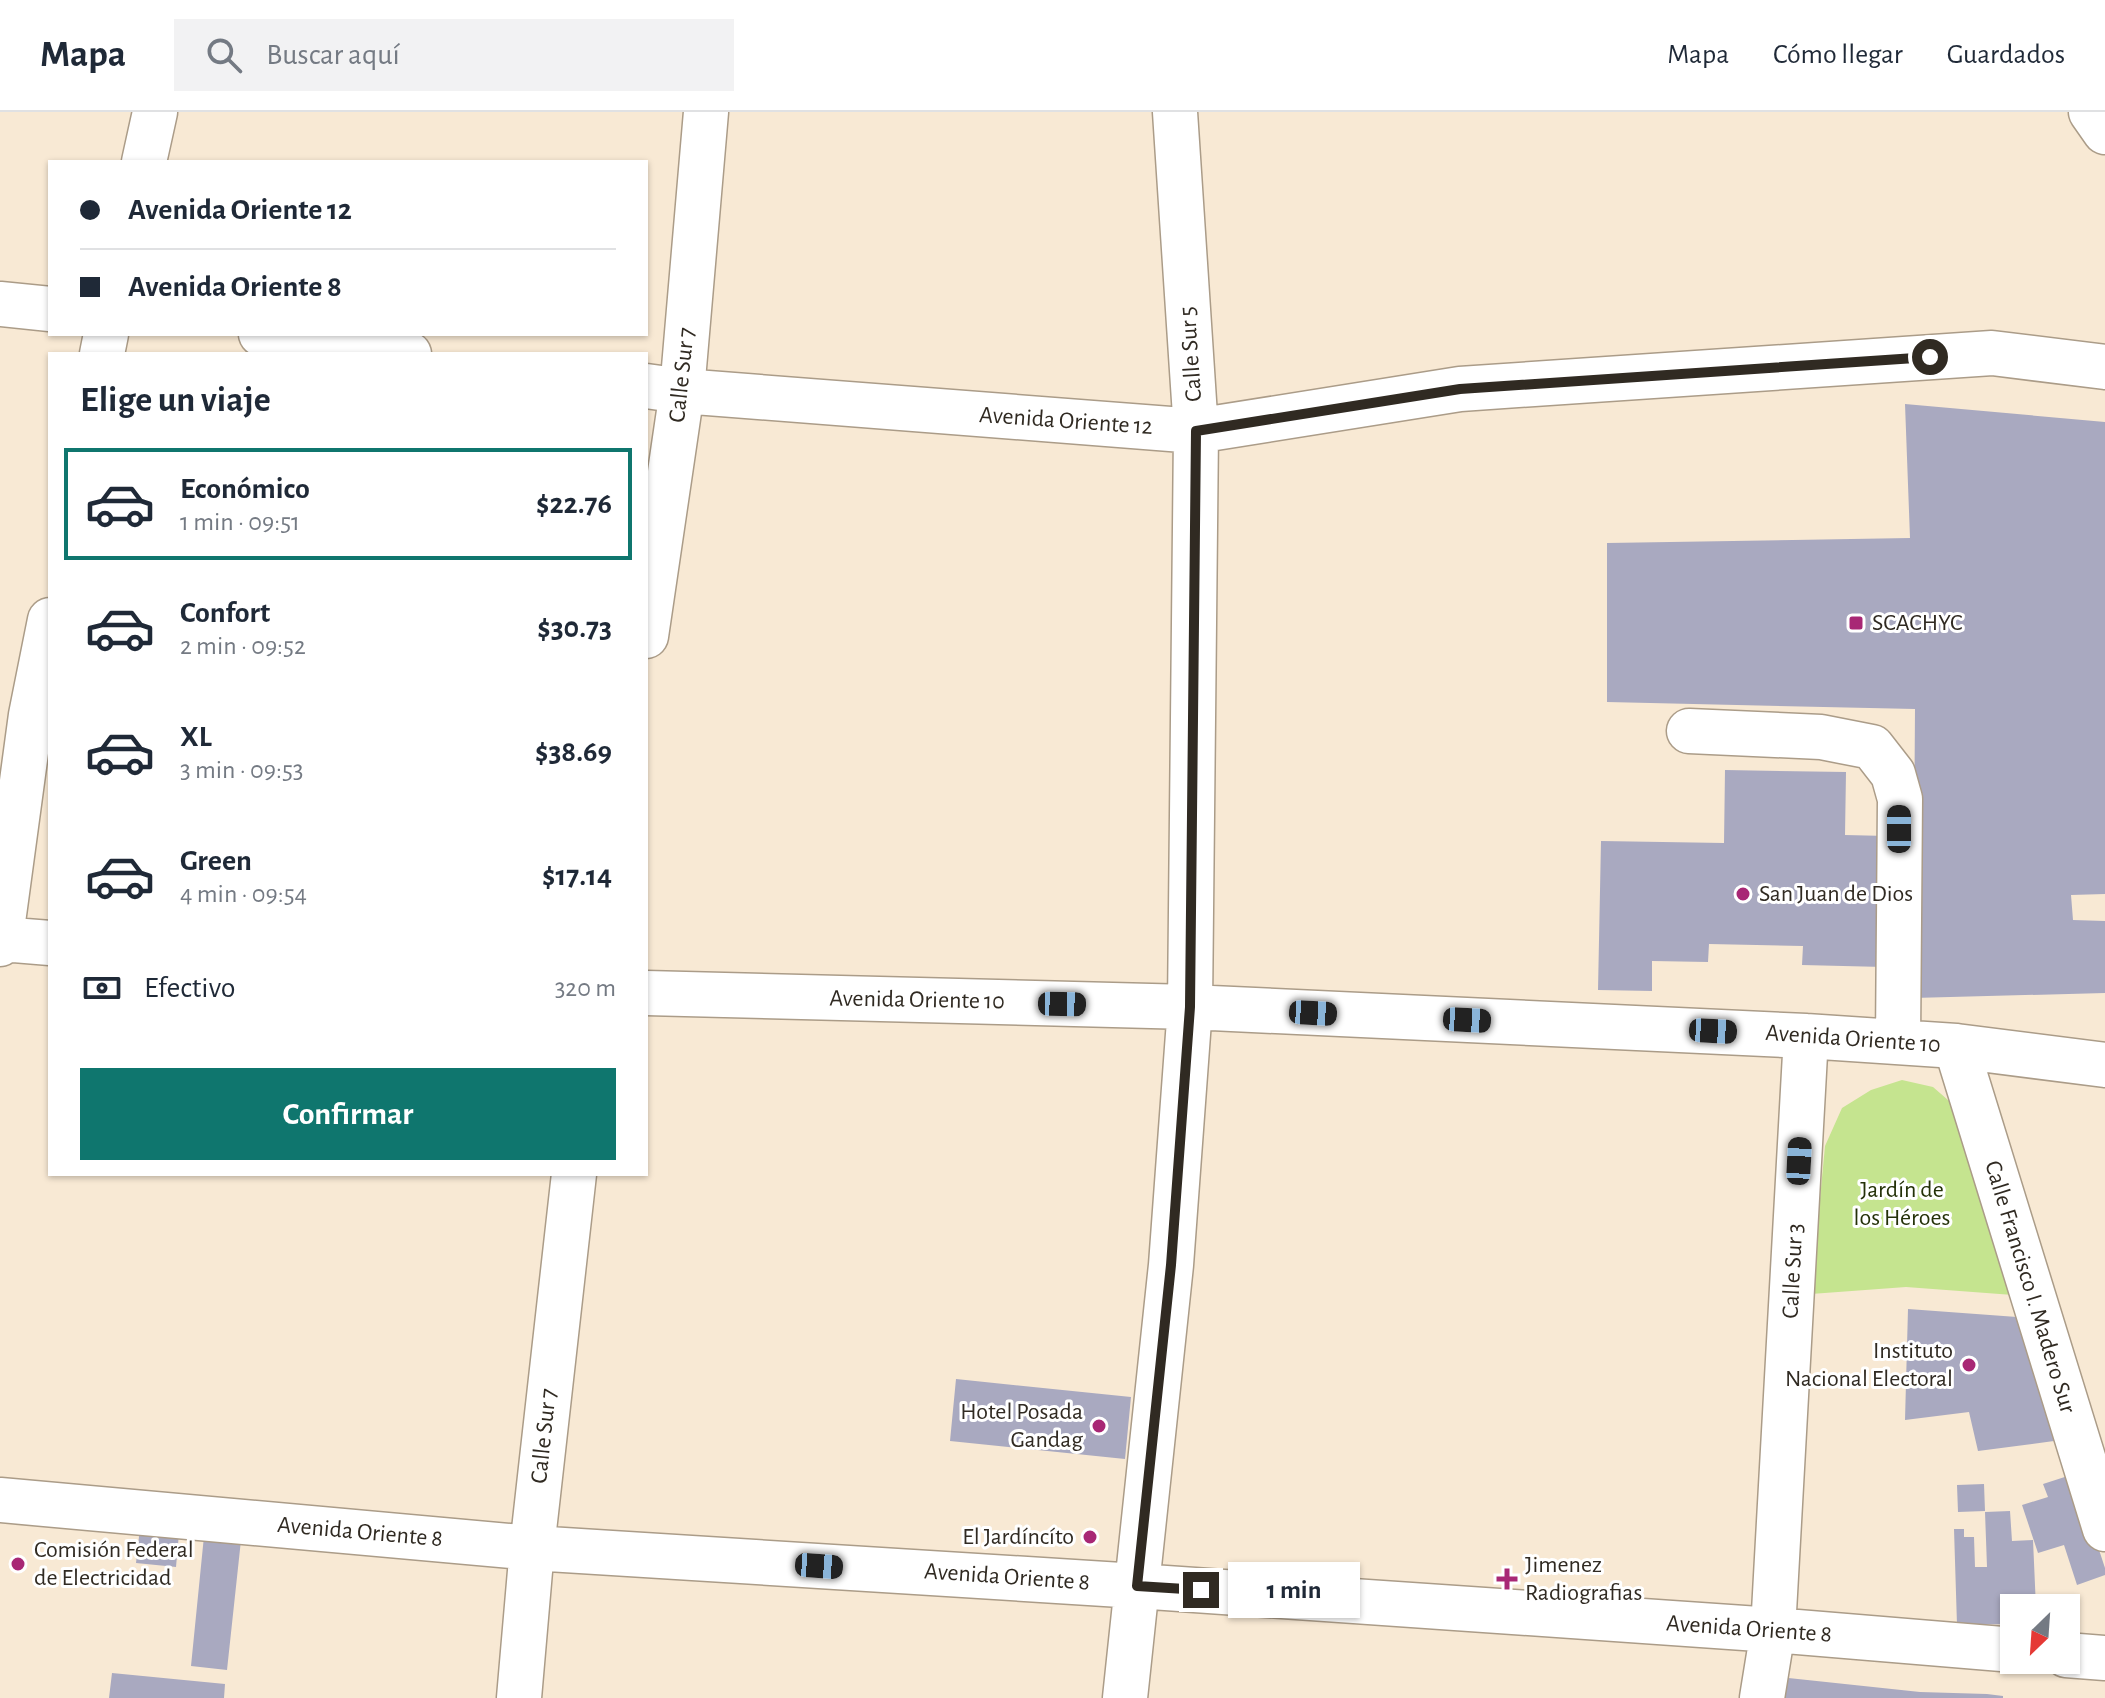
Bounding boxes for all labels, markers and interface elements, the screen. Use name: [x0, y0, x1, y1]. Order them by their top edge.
search box: [174, 19, 734, 91]
icon: search: [202, 33, 246, 77]
text: Mapa: [40, 36, 126, 74]
text: Buscar aquí: [266, 40, 400, 70]
text: Mapa: [1667, 41, 1729, 69]
text: Cómo llegar: [1773, 41, 1903, 69]
text: Guardados: [1947, 41, 2065, 69]
text: Avenida Oriente 12: [128, 195, 352, 225]
text: Avenida Oriente 8: [128, 272, 342, 302]
street label: Calle Sur 5: [1176, 306, 1206, 402]
street label: Calle Sur 7: [665, 326, 699, 424]
route start: [1912, 339, 1948, 375]
text: Elige un viaje: [80, 382, 271, 418]
street label: Avenida Oriente 12: [978, 403, 1154, 439]
icon: car: [84, 468, 156, 540]
text: Económico: [180, 474, 310, 504]
text: $22.76: [536, 489, 612, 519]
text: 1 min · 09:51: [180, 509, 300, 535]
icon: car: [84, 592, 156, 664]
text: Confort: [180, 598, 270, 628]
place label: SCACHYC: [1872, 611, 1963, 635]
text: $30.73: [537, 613, 612, 643]
marker: SCACHYC: [1847, 614, 1865, 632]
text: 2 min · 09:52: [180, 633, 306, 659]
icon: car: [84, 716, 156, 788]
text: XL: [180, 722, 212, 752]
text: $38.69: [535, 737, 612, 767]
text: 3 min · 09:53: [180, 757, 304, 783]
car: [1887, 805, 1911, 853]
icon: car: [84, 840, 156, 912]
text: Green: [180, 846, 252, 876]
text: $17.14: [542, 861, 612, 891]
text: 4 min · 09:54: [180, 881, 307, 907]
place label: San Juan de Dios: [1759, 882, 1913, 906]
marker: San Juan de Dios: [1734, 885, 1752, 903]
icon: cash: [80, 966, 124, 1010]
text: Efectivo: [144, 973, 236, 1003]
text: 320 m: [555, 975, 616, 1001]
street label: Avenida Oriente 10: [829, 986, 1005, 1014]
car: [1038, 992, 1086, 1016]
car: [1288, 1000, 1338, 1026]
car: [1442, 1007, 1492, 1033]
car: [1688, 1018, 1738, 1044]
street label: Avenida Oriente 10: [1765, 1021, 1941, 1057]
button: Confirmar: [80, 1068, 616, 1160]
car: [1786, 1136, 1812, 1186]
street label: Calle Francisco I. Madero Sur: [1980, 1158, 2080, 1416]
park label: Jardín de los Héroes: [1853, 1178, 1951, 1230]
street label: Calle Sur 3: [1779, 1223, 1807, 1319]
place label: Instituto Nacional Electoral: [1785, 1339, 1953, 1391]
marker: Instituto Nacional Electoral: [1960, 1356, 1978, 1374]
street label: Calle Sur 7: [527, 1387, 561, 1485]
place label: Hotel Posada Gandag: [960, 1400, 1083, 1452]
marker: Hotel Posada Gandag: [1090, 1417, 1108, 1435]
street label: Avenida Oriente 8: [276, 1513, 444, 1551]
place label: El Jardíncíto: [962, 1525, 1074, 1549]
marker: El Jardíncíto: [1081, 1528, 1099, 1546]
place label: Comisión Federal de Electricidad: [34, 1538, 194, 1590]
car: [794, 1552, 844, 1580]
place label: Jimenez Radiografias: [1525, 1553, 1642, 1605]
marker: Comisión Federal de Electricidad: [9, 1555, 27, 1573]
street label: Avenida Oriente 8: [923, 1559, 1091, 1595]
callout: 1 min: [1229, 1562, 1361, 1618]
marker: Jimenez Radiografias: [1496, 1568, 1518, 1590]
route end: [1183, 1572, 1219, 1608]
text: 1 min: [1267, 1577, 1321, 1603]
north arrow: [2000, 1594, 2080, 1674]
map controls: [2000, 1594, 2080, 1674]
street label: Avenida Oriente 8: [1665, 1611, 1833, 1647]

